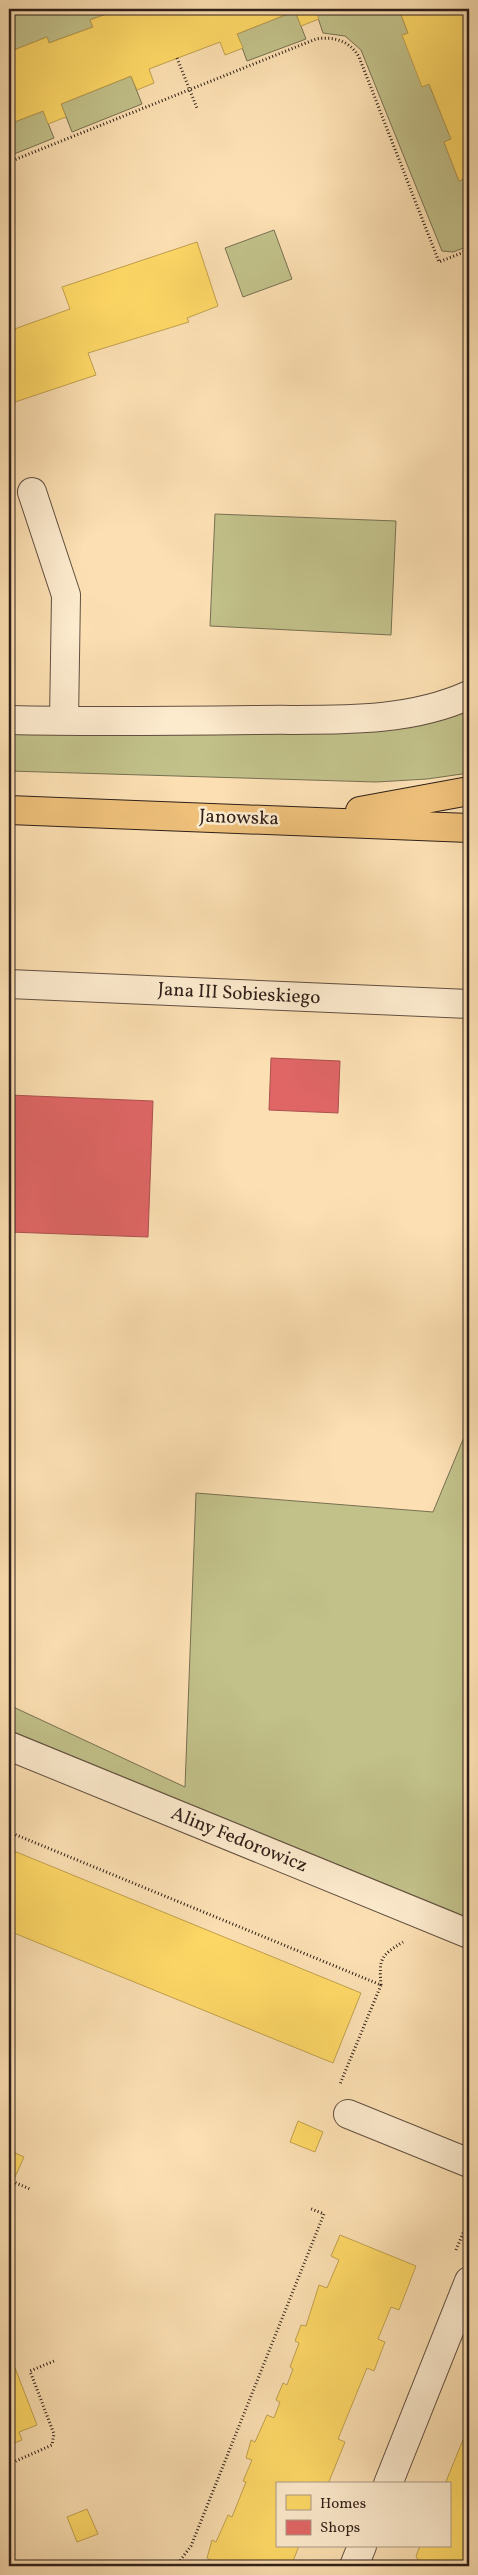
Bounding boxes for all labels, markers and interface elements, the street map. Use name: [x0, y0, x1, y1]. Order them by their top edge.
street label: Janowska: [199, 804, 279, 832]
street label: Jana III Sobieskiego: [157, 977, 321, 1011]
street label: Aliny Fedorowicz: [167, 1801, 311, 1879]
legend: [276, 2482, 450, 2548]
text: Homes: [320, 2494, 366, 2515]
text: Shops: [320, 2518, 360, 2539]

